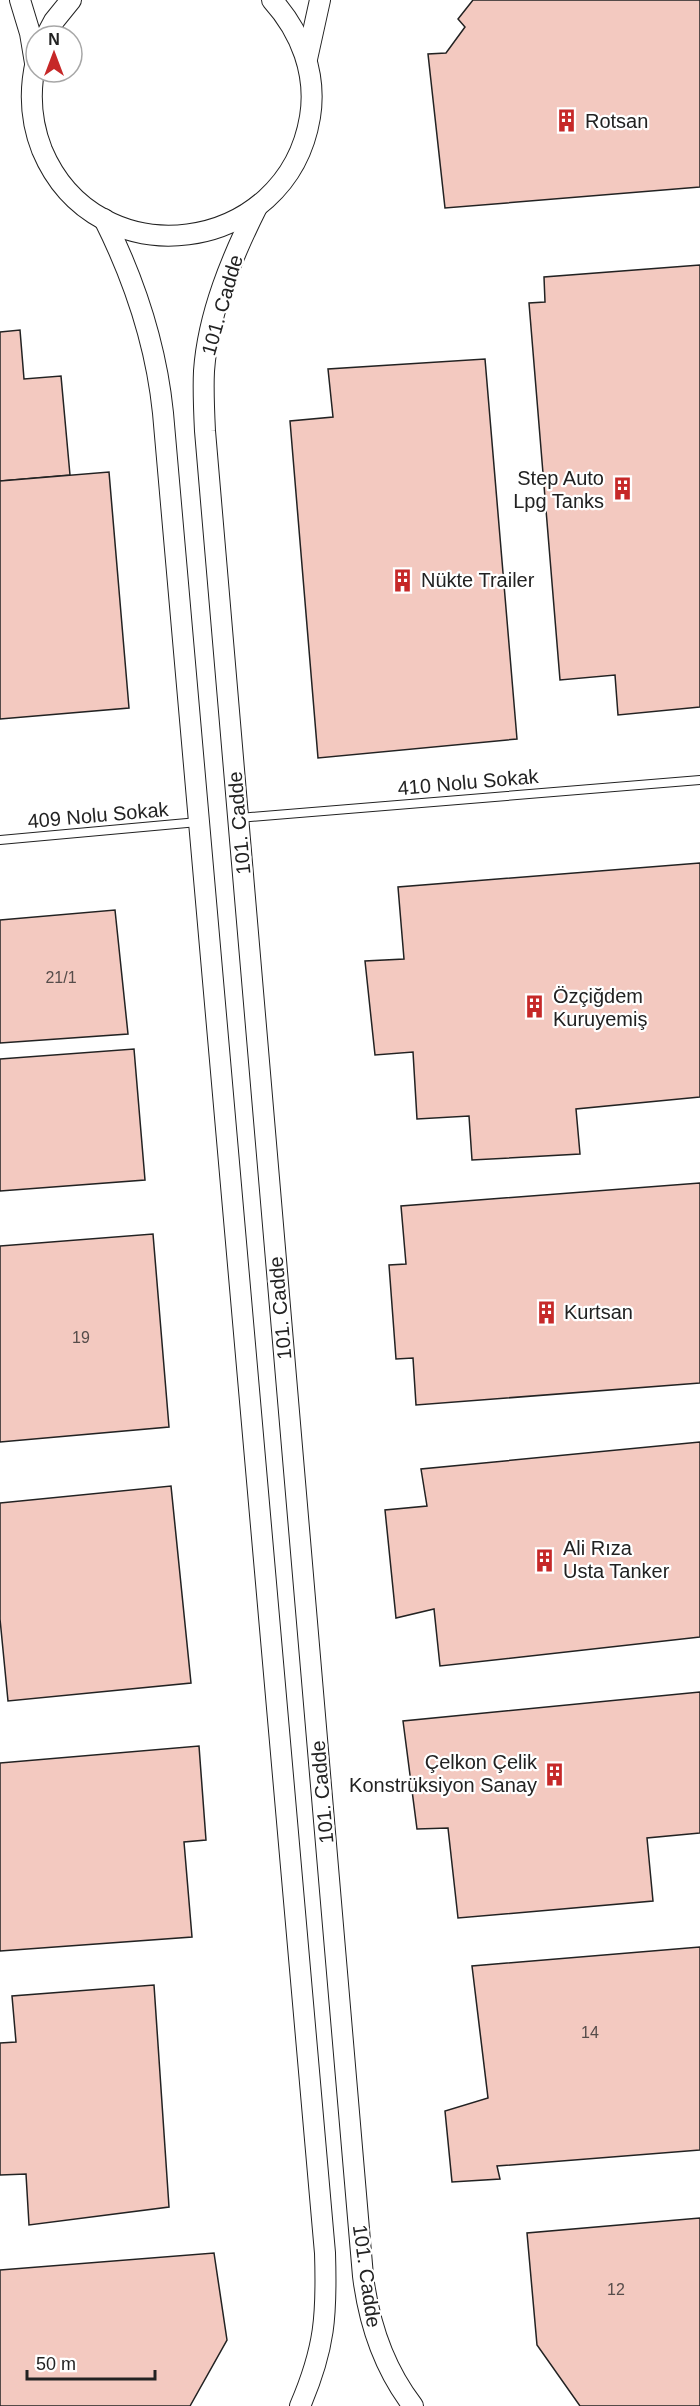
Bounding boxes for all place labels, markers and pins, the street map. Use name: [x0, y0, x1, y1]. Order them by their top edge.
building icon: Rotsan: [554, 108, 580, 134]
place label: Rotsan: [585, 110, 648, 132]
place label: Step Auto Lpg Tanks: [513, 467, 604, 512]
building icon: Step Auto Lpg Tanks: [609, 476, 635, 502]
building icon: Nükte Trailer: [390, 567, 416, 593]
place label: Nükte Trailer: [421, 569, 535, 591]
place label: Özçiğdem Kuruyemiş: [553, 985, 647, 1030]
building icon: Özçiğdem Kuruyemiş: [522, 994, 548, 1020]
building icon: Kurtsan: [533, 1299, 559, 1325]
place label: Kurtsan: [564, 1301, 633, 1323]
place label: Ali Rıza Usta Tanker: [563, 1537, 670, 1582]
building icon: Ali Rıza Usta Tanker: [532, 1547, 558, 1573]
place label: Çelkon Çelik Konstrüksiyon Sanay: [349, 1751, 538, 1796]
building icon: Çelkon Çelik Konstrüksiyon Sanay: [542, 1761, 568, 1787]

